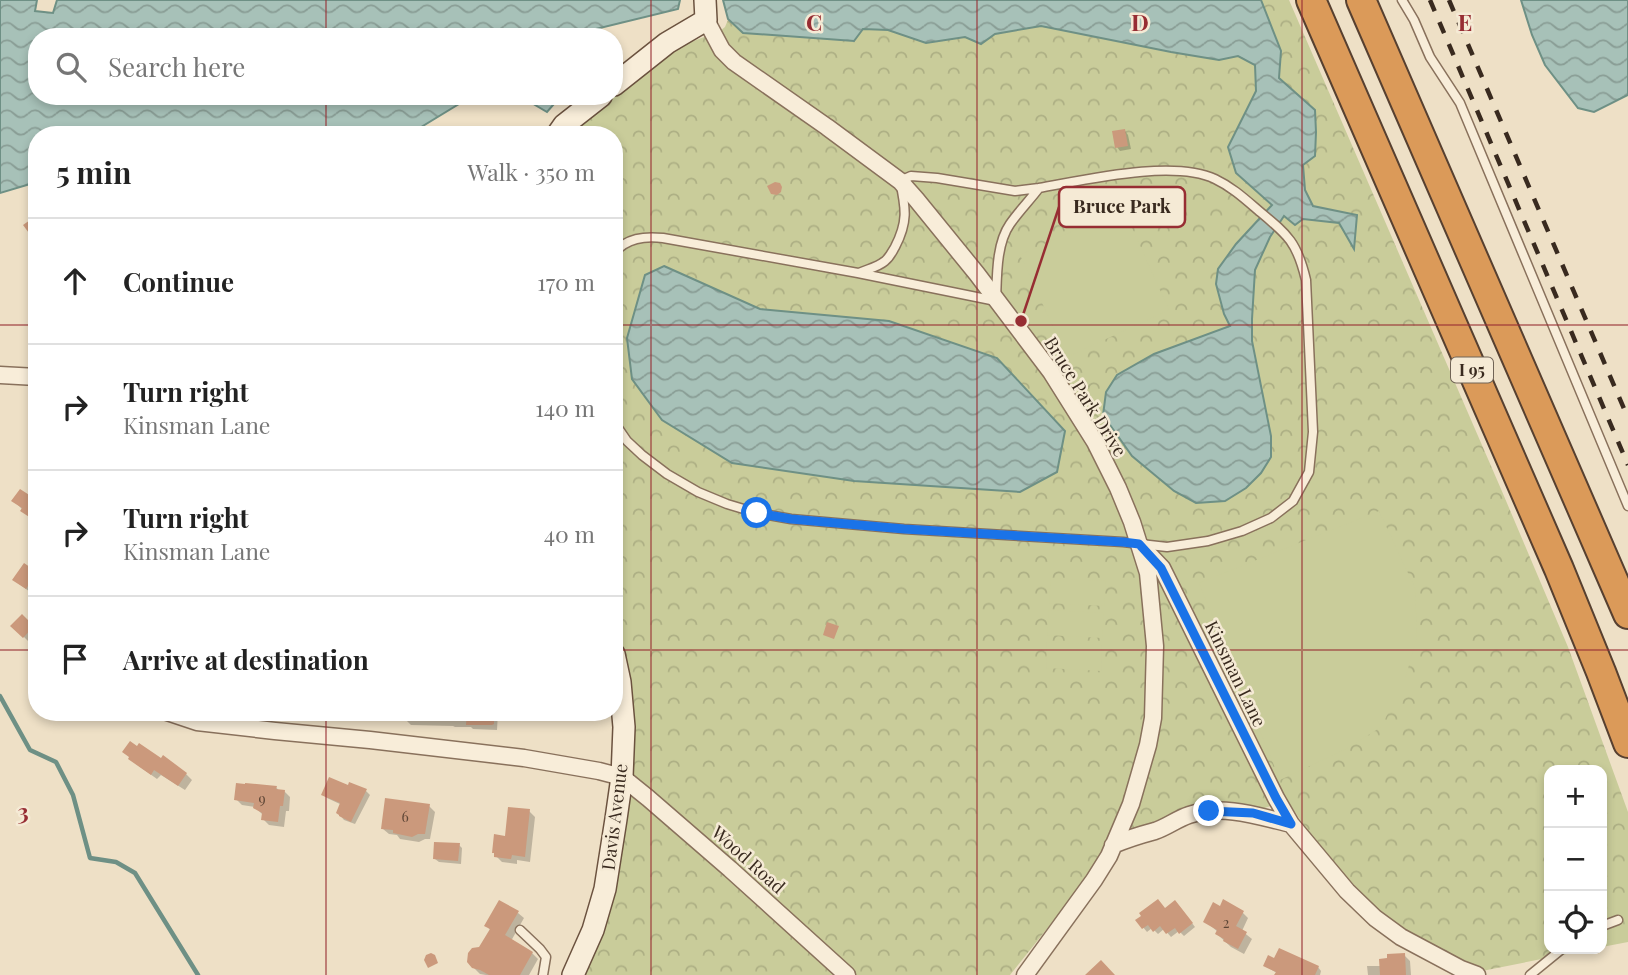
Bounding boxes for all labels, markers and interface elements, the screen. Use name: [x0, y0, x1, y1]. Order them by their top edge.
text: C: [806, 6, 822, 37]
text: D: [1131, 6, 1149, 37]
text: E: [1458, 6, 1472, 37]
search box: [28, 28, 623, 105]
icon: search: [52, 48, 90, 86]
text: Search here: [108, 49, 245, 84]
text: 5 min: [56, 152, 131, 192]
text: Walk · 350 m: [468, 156, 595, 187]
callout: Bruce Park: [1059, 187, 1185, 227]
text: Bruce Park: [1073, 192, 1172, 218]
icon: ahead: [56, 262, 94, 300]
text: Continue: [123, 264, 234, 299]
text: 170 m: [537, 266, 595, 297]
street label: Bruce Park Drive: [1039, 332, 1132, 461]
road number: I 95: [1451, 358, 1493, 382]
text: Turn right: [123, 374, 249, 409]
icon: right: [56, 388, 94, 426]
text: 140 m: [535, 392, 595, 423]
text: Kinsman Lane: [123, 409, 271, 440]
route start: [741, 497, 772, 528]
text: Turn right: [123, 500, 249, 535]
icon: right: [56, 514, 94, 552]
text: 40 m: [544, 518, 595, 549]
text: Kinsman Lane: [123, 535, 271, 566]
street label: Kinsman Lane: [1200, 616, 1272, 731]
icon: arrive: [56, 640, 94, 678]
text: Arrive at destination: [123, 642, 369, 677]
street label: Davis Avenue: [596, 762, 632, 872]
map controls: [1544, 765, 1607, 954]
button: +: [1544, 765, 1607, 828]
house number: 9: [258, 789, 266, 808]
text: 3: [17, 795, 29, 826]
route end: [1193, 795, 1224, 826]
house number: 6: [401, 807, 409, 826]
street label: Wood Road: [706, 819, 791, 899]
button: −: [1544, 828, 1607, 891]
button: locate: [1544, 891, 1607, 954]
house number: 2: [1223, 913, 1230, 932]

